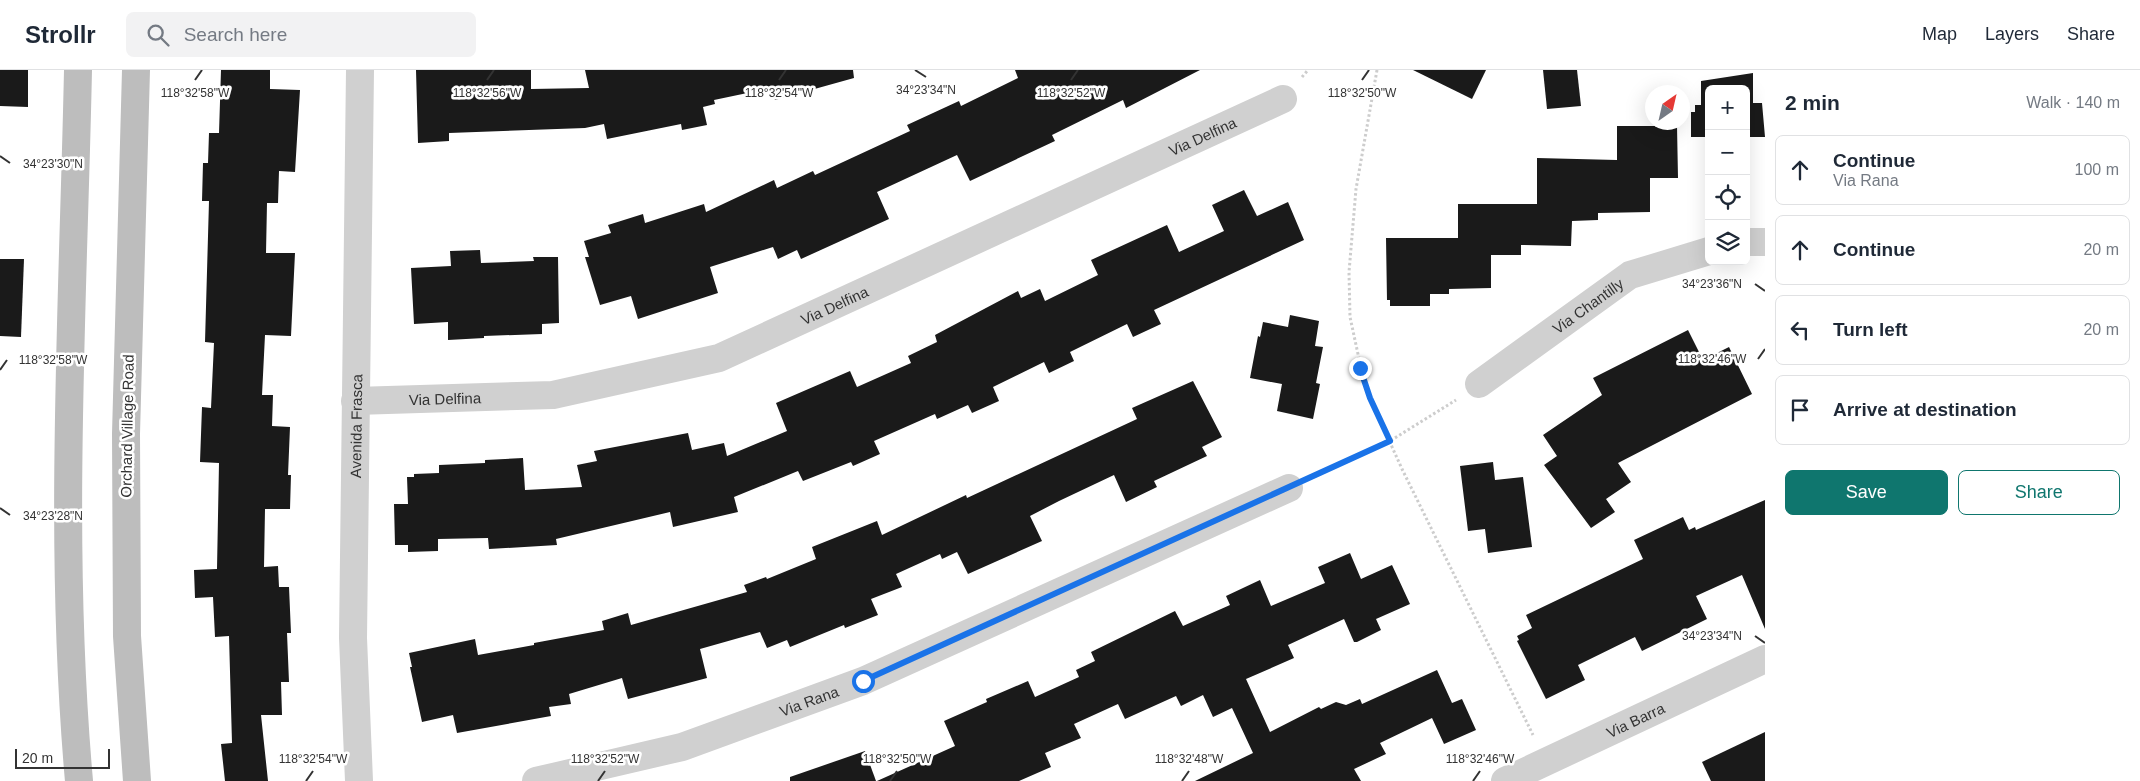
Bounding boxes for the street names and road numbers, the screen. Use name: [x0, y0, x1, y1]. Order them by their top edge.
street label: Via Delfina: [1166, 113, 1239, 159]
street label: Via Chantilly: [1549, 274, 1627, 337]
street label: Via Delfina: [798, 282, 871, 328]
street label: Orchard Village Road: [117, 354, 137, 498]
street label: Avenida Frasca: [346, 373, 365, 478]
street label: Via Delfina: [409, 389, 482, 408]
street label: Via Rana: [777, 682, 841, 719]
street label: Via Barra: [1604, 699, 1668, 741]

